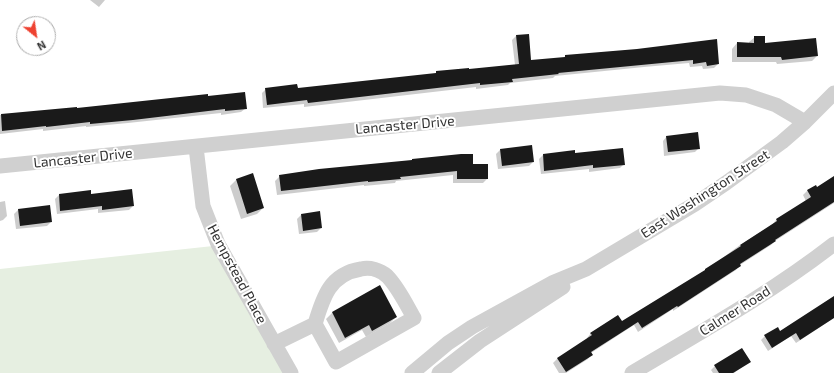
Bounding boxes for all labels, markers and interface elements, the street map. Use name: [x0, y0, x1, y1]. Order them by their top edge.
north arrow: [16, 16, 56, 56]
text: N: [35, 38, 48, 54]
street label: Lancaster Drive: [355, 112, 455, 138]
street label: Lancaster Drive: [33, 144, 133, 172]
street label: East Washington Street: [638, 146, 772, 242]
street label: Hempstead Place: [204, 221, 270, 327]
street label: Calmer Road: [696, 283, 774, 339]

